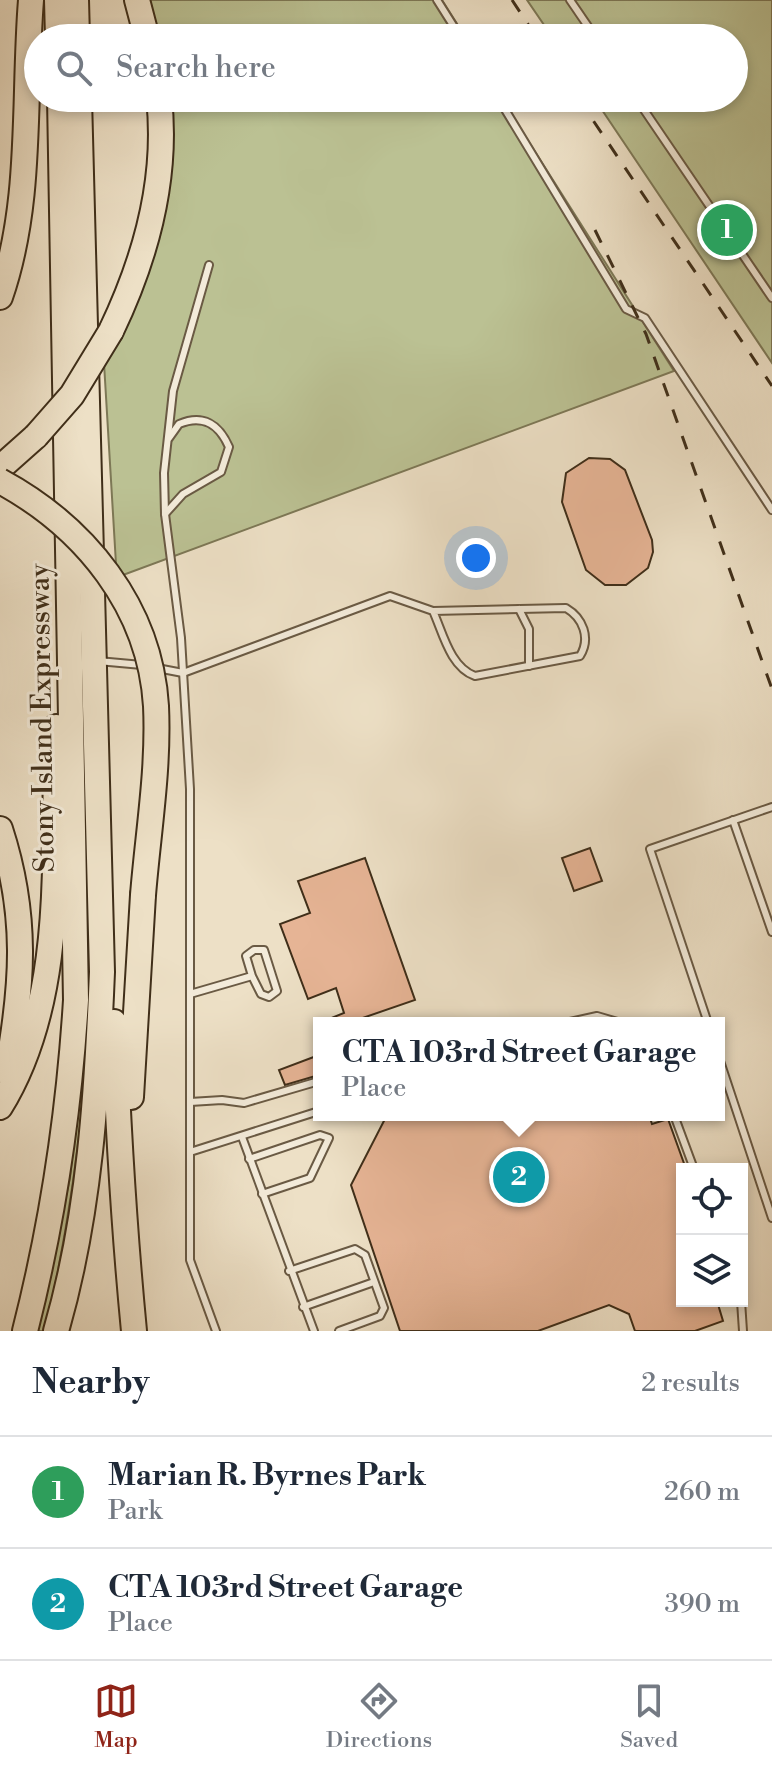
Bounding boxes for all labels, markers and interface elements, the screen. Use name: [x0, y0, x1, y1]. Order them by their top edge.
search box: [24, 24, 748, 112]
icon: search: [52, 46, 96, 90]
text: Search here: [116, 49, 276, 87]
pin: 1: [701, 200, 753, 260]
your location: [456, 538, 496, 578]
street label: Stony Island Expressway: [22, 563, 63, 873]
popup: [313, 1017, 725, 1121]
text: CTA 103rd Street Garage: [341, 1034, 697, 1072]
text: Place: [341, 1072, 406, 1104]
pin: 2: [493, 1147, 545, 1207]
map controls: [676, 1163, 748, 1307]
button: locate: [676, 1163, 748, 1235]
button: layers: [676, 1235, 748, 1307]
text: Nearby: [32, 1362, 150, 1404]
text: 2 results: [641, 1367, 740, 1399]
text: Marian R. Byrnes Park: [108, 1457, 426, 1495]
text: 1: [52, 1476, 64, 1508]
text: 260 m: [664, 1476, 740, 1508]
text: Park: [108, 1495, 162, 1527]
text: CTA 103rd Street Garage: [108, 1569, 463, 1607]
text: 2: [50, 1588, 66, 1620]
text: 390 m: [665, 1588, 740, 1620]
text: Place: [108, 1607, 173, 1639]
tab: Map: [94, 1679, 138, 1754]
tab: Directions: [326, 1679, 432, 1754]
tab: Saved: [620, 1679, 678, 1754]

